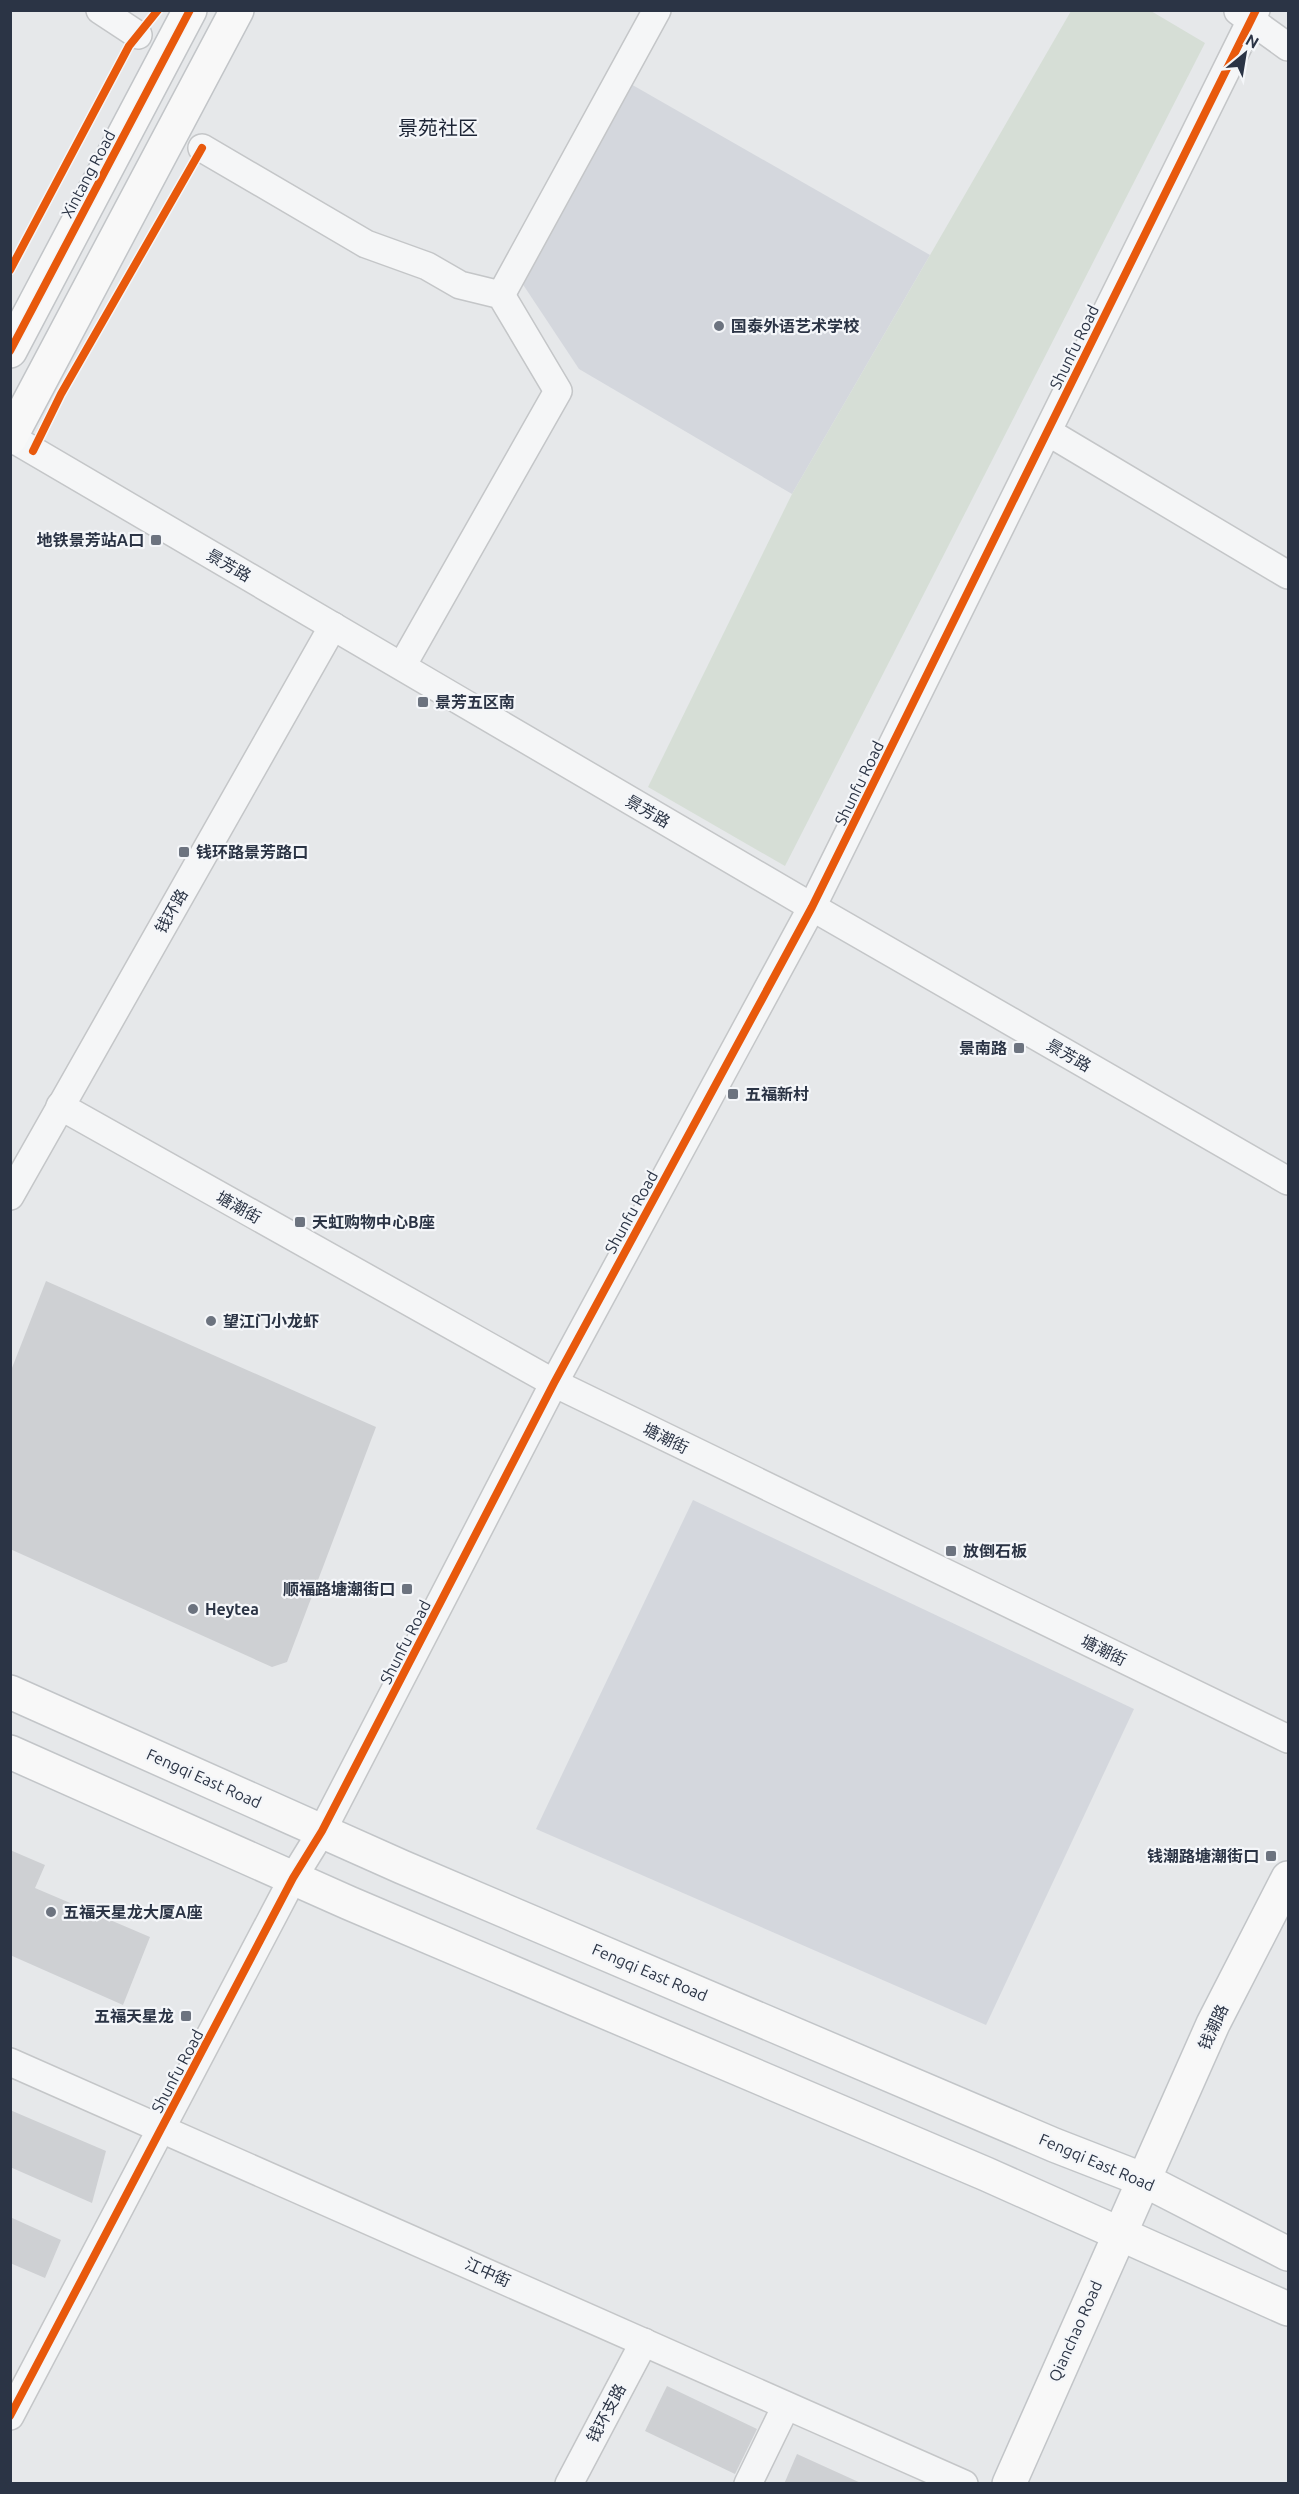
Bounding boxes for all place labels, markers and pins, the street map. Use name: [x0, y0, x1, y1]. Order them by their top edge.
place label: 国泰外语艺术学校: [731, 317, 860, 335]
marker: 国泰外语艺术学校: [712, 319, 726, 333]
place label: 地铁景芳站A口: [37, 531, 144, 549]
marker: 地铁景芳站A口: [149, 533, 163, 547]
place label: 景芳五区南: [435, 693, 515, 711]
marker: 景芳五区南: [416, 695, 430, 709]
place label: 钱环路景芳路口: [196, 843, 308, 861]
marker: 钱环路景芳路口: [177, 845, 191, 859]
place label: 景南路: [959, 1039, 1007, 1057]
marker: 景南路: [1012, 1041, 1026, 1055]
place label: 五福新村: [745, 1085, 809, 1103]
marker: 五福新村: [726, 1087, 740, 1101]
place label: 天虹购物中心B座: [312, 1213, 435, 1231]
marker: 天虹购物中心B座: [293, 1215, 307, 1229]
place label: 望江门小龙虾: [223, 1312, 319, 1330]
marker: 望江门小龙虾: [204, 1314, 218, 1328]
place label: 放倒石板: [963, 1542, 1027, 1560]
marker: 放倒石板: [944, 1544, 958, 1558]
place label: 顺福路塘潮街口: [283, 1580, 395, 1598]
marker: 顺福路塘潮街口: [400, 1582, 414, 1596]
place label: Heytea: [205, 1600, 259, 1618]
marker: Heytea: [186, 1602, 200, 1616]
place label: 钱潮路塘潮街口: [1147, 1847, 1259, 1865]
marker: 钱潮路塘潮街口: [1264, 1849, 1278, 1863]
place label: 五福天星龙大厦A座: [63, 1903, 202, 1921]
marker: 五福天星龙大厦A座: [44, 1905, 58, 1919]
place label: 五福天星龙: [94, 2007, 174, 2025]
marker: 五福天星龙: [179, 2009, 193, 2023]

